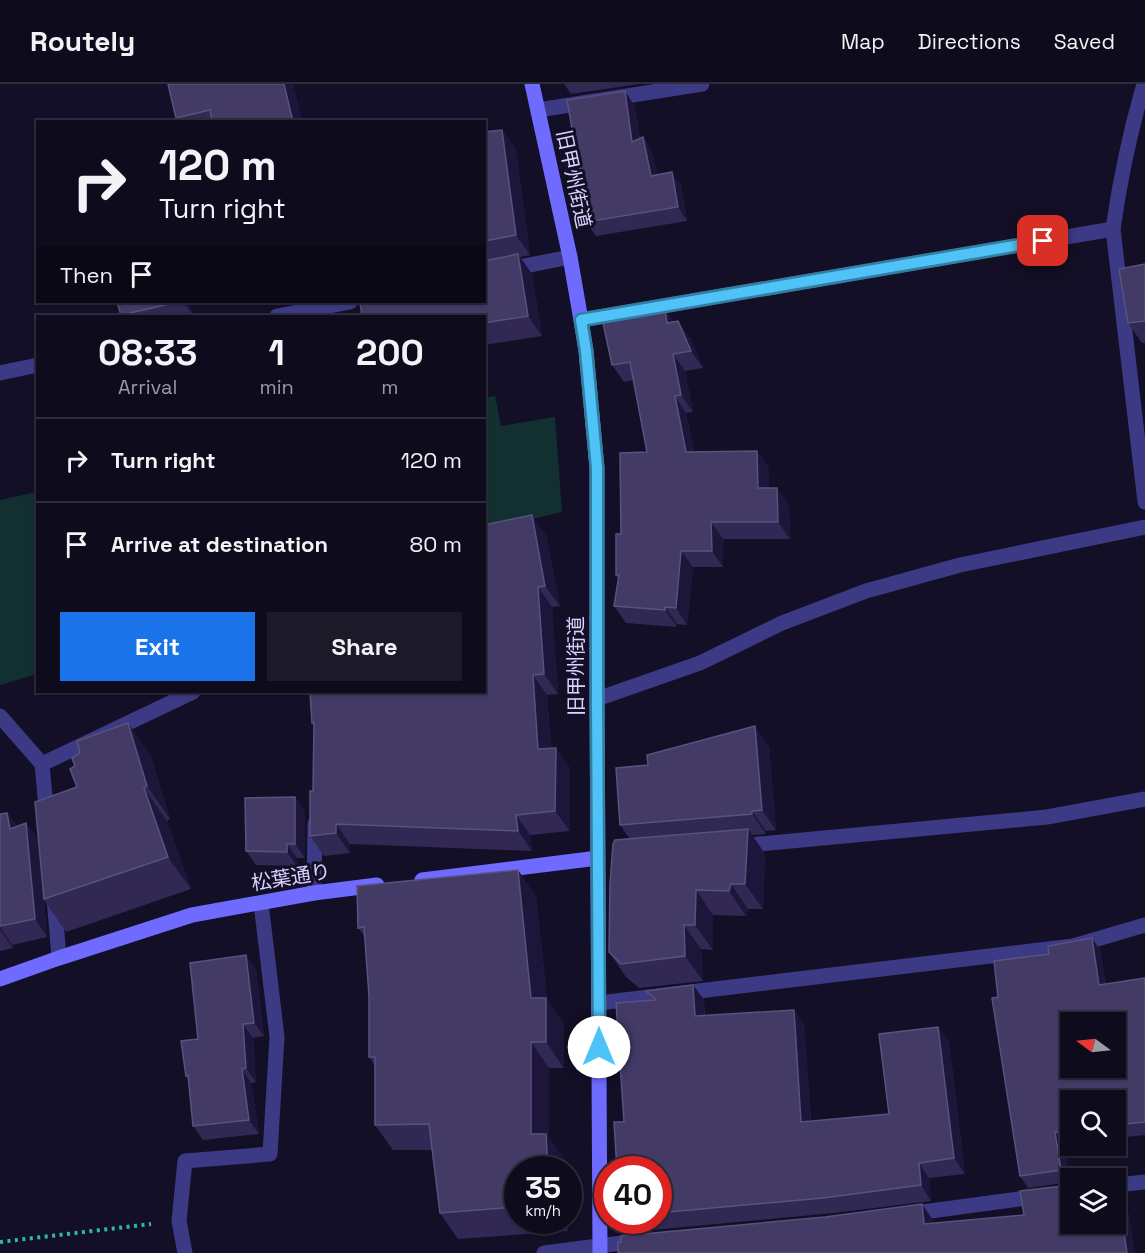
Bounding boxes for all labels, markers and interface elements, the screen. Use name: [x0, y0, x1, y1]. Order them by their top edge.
text: Routely: [30, 23, 135, 59]
text: Map: [841, 28, 885, 55]
text: Directions: [918, 28, 1021, 55]
text: Saved: [1054, 28, 1115, 55]
street label: 旧甲州街道: [551, 127, 597, 231]
text: 120 m: [159, 139, 277, 192]
icon: right: [60, 144, 138, 222]
text: Turn right: [159, 191, 286, 226]
pin: [1017, 215, 1068, 266]
icon: arrive: [1026, 224, 1059, 257]
icon: arrive: [125, 258, 158, 291]
text: Then: [60, 261, 113, 289]
text: 08:33: [98, 330, 197, 376]
text: 1: [269, 330, 285, 376]
text: 200: [356, 330, 424, 376]
text: Arrival: [118, 374, 177, 400]
text: min: [260, 374, 294, 400]
text: m: [381, 374, 399, 400]
icon: right: [60, 444, 93, 477]
text: Turn right: [111, 446, 216, 474]
text: 120 m: [401, 446, 462, 474]
icon: arrive: [60, 528, 93, 561]
text: Arrive at destination: [111, 530, 328, 558]
text: 80 m: [410, 530, 462, 558]
button: Exit: [60, 612, 255, 681]
button: Share: [267, 612, 462, 681]
street label: 旧甲州街道: [563, 616, 589, 716]
street label: 松葉通り: [249, 858, 333, 896]
north arrow: [1060, 1012, 1126, 1078]
map controls: [1060, 1012, 1126, 1234]
position arrow: [567, 1015, 631, 1079]
button: search: [1060, 1090, 1126, 1156]
speed limit sign: 40: [594, 1156, 672, 1234]
text: 35: [525, 1168, 561, 1207]
button: layers: [1060, 1168, 1126, 1234]
text: km/h: [525, 1201, 561, 1220]

